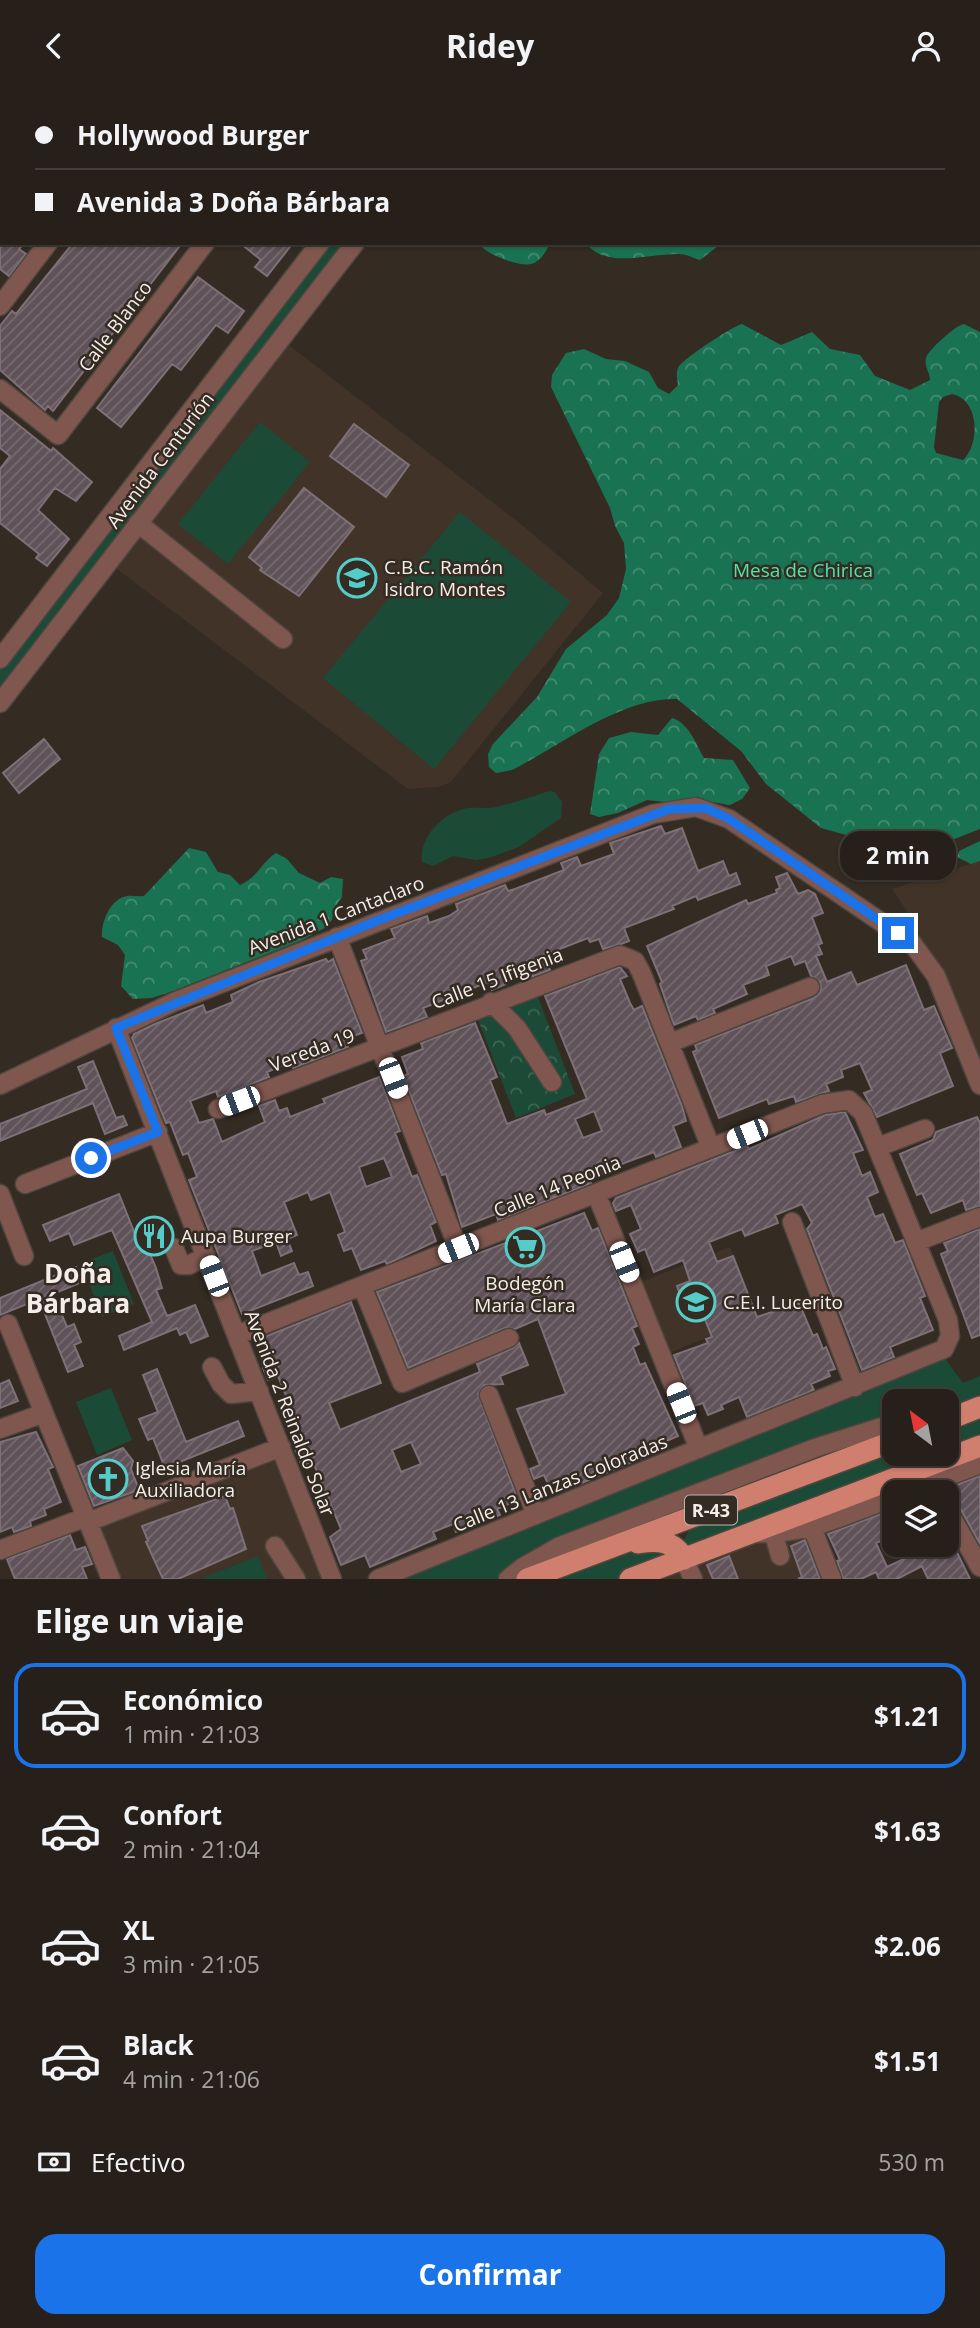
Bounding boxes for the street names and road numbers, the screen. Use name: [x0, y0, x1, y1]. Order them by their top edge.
street label: Calle Blanco: [72, 275, 158, 377]
street label: Avenida Centurión: [100, 387, 220, 533]
street label: Avenida 1 Cantaclaro: [244, 869, 428, 961]
street label: Calle 15 Ifigenia: [428, 941, 566, 1015]
street label: Vereda 19: [266, 1022, 358, 1078]
street label: Calle 14 Peonia: [490, 1149, 624, 1223]
street label: Avenida 2 Reinaldo Solar: [239, 1306, 341, 1520]
street label: Calle 13 Lanzas Coloradas: [449, 1428, 671, 1538]
road number: R-43: [685, 1495, 737, 1525]

